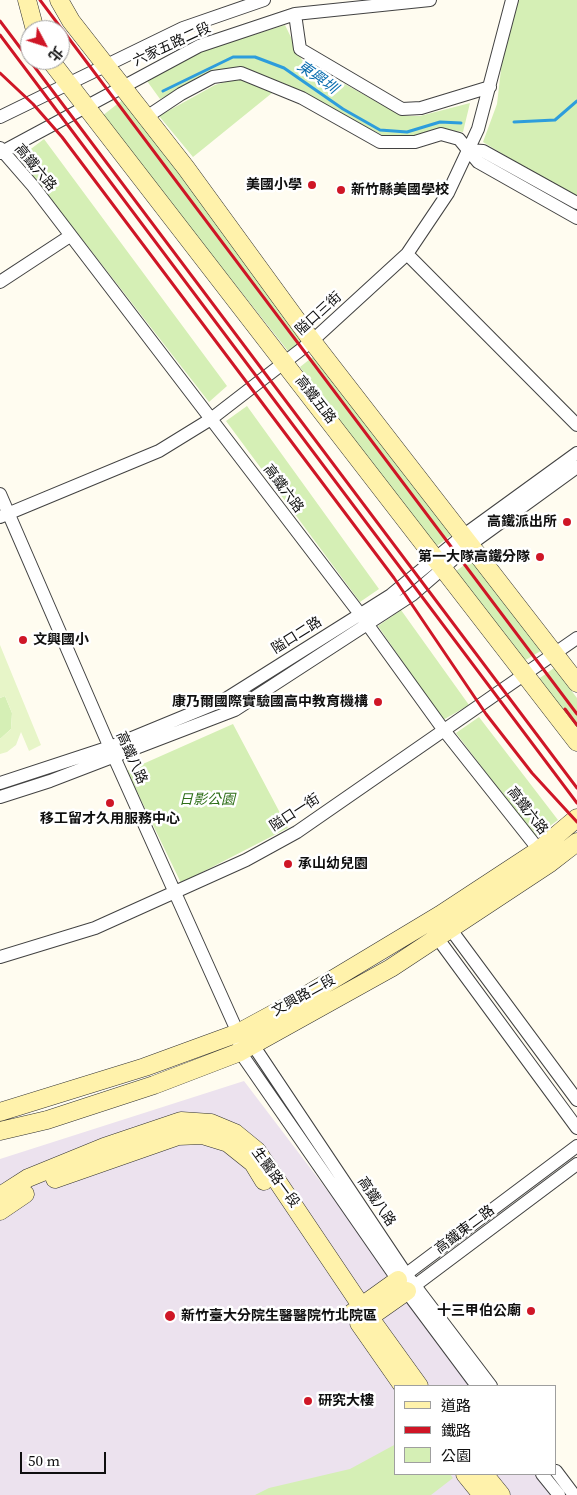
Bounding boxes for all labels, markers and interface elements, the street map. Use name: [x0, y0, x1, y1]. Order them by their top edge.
north arrow: [20, 20, 70, 70]
street label: 六家五路二段: [130, 20, 214, 70]
text: 北: [44, 42, 68, 66]
water label: 東興圳: [293, 58, 341, 98]
street label: 高鐵六路: [11, 141, 59, 195]
place label: 美國小學: [246, 177, 302, 193]
marker: 美國小學: [306, 179, 318, 191]
place label: 新竹縣美國學校: [351, 182, 449, 198]
marker: 新竹縣美國學校: [335, 184, 347, 196]
street label: 隘口三街: [293, 289, 345, 339]
street label: 高鐵五路: [291, 373, 339, 427]
street label: 高鐵六路: [259, 462, 307, 516]
place label: 高鐵派出所: [487, 514, 557, 530]
marker: 高鐵派出所: [561, 516, 573, 528]
place label: 第一大隊高鐵分隊: [418, 549, 530, 565]
marker: 第一大隊高鐵分隊: [534, 551, 546, 563]
street label: 隘口二路: [269, 614, 325, 658]
place label: 文興國小: [33, 632, 89, 648]
marker: 文興國小: [17, 634, 29, 646]
place label: 康乃爾國際實驗國高中教育機構: [172, 694, 368, 710]
marker: 康乃爾國際實驗國高中教育機構: [372, 696, 384, 708]
street label: 高鐵八路: [112, 729, 150, 787]
street label: 高鐵六路: [503, 784, 551, 838]
street label: 隘口一街: [267, 791, 323, 835]
park label: 日影公園: [179, 792, 235, 808]
marker: 移工留才久用服務中心: [104, 797, 116, 809]
place label: 移工留才久用服務中心: [40, 811, 180, 827]
place label: 承山幼兒園: [298, 856, 368, 872]
marker: 承山幼兒園: [282, 858, 294, 870]
street label: 文興路二段: [269, 972, 339, 1020]
street label: 生醫路一段: [248, 1145, 302, 1211]
street label: 高鐵八路: [353, 1174, 399, 1230]
street label: 高鐵東二路: [432, 1202, 498, 1258]
place label: 十三甲伯公廟: [437, 1303, 521, 1319]
marker: 十三甲伯公廟: [525, 1305, 537, 1317]
place label: 新竹臺大分院生醫醫院竹北院區: [181, 1308, 377, 1324]
marker: 新竹臺大分院生醫醫院竹北院區: [163, 1309, 177, 1323]
legend: [394, 1385, 557, 1475]
place label: 研究大樓: [318, 1393, 374, 1409]
marker: 研究大樓: [302, 1395, 314, 1407]
text: 道路: [441, 1395, 471, 1416]
text: 鐵路: [441, 1420, 471, 1441]
scale bar: [22, 1442, 109, 1474]
text: 公園: [441, 1445, 471, 1466]
text: 50 m: [28, 1450, 60, 1471]

